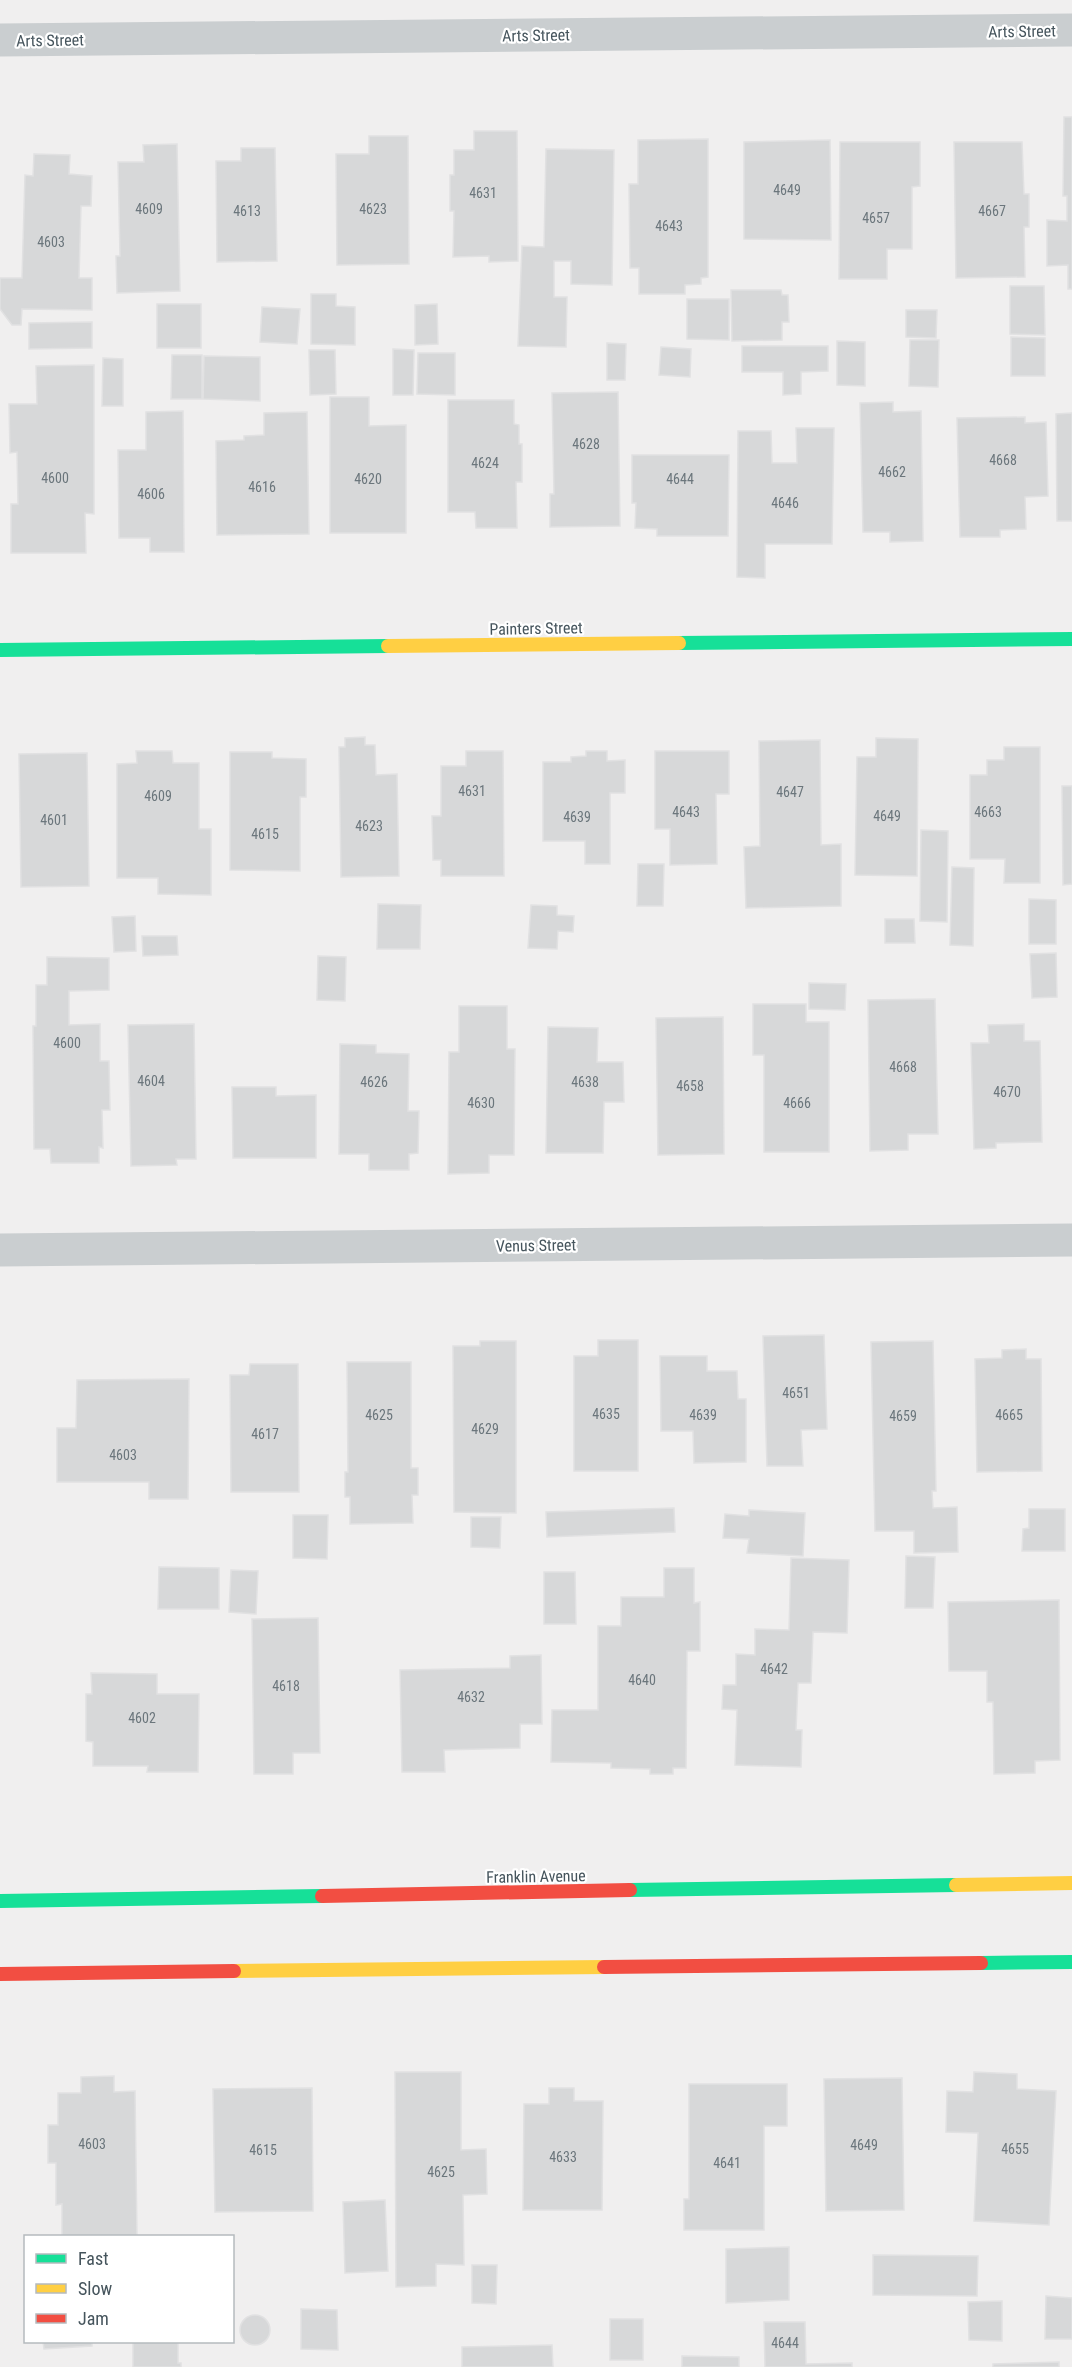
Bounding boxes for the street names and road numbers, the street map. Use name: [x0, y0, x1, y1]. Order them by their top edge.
street label: Arts Street: [988, 21, 1056, 42]
street label: Arts Street: [502, 25, 570, 46]
street label: Arts Street: [16, 30, 84, 51]
street label: Painters Street: [489, 618, 583, 639]
street label: Venus Street: [496, 1235, 576, 1256]
street label: Franklin Avenue: [486, 1866, 586, 1887]

